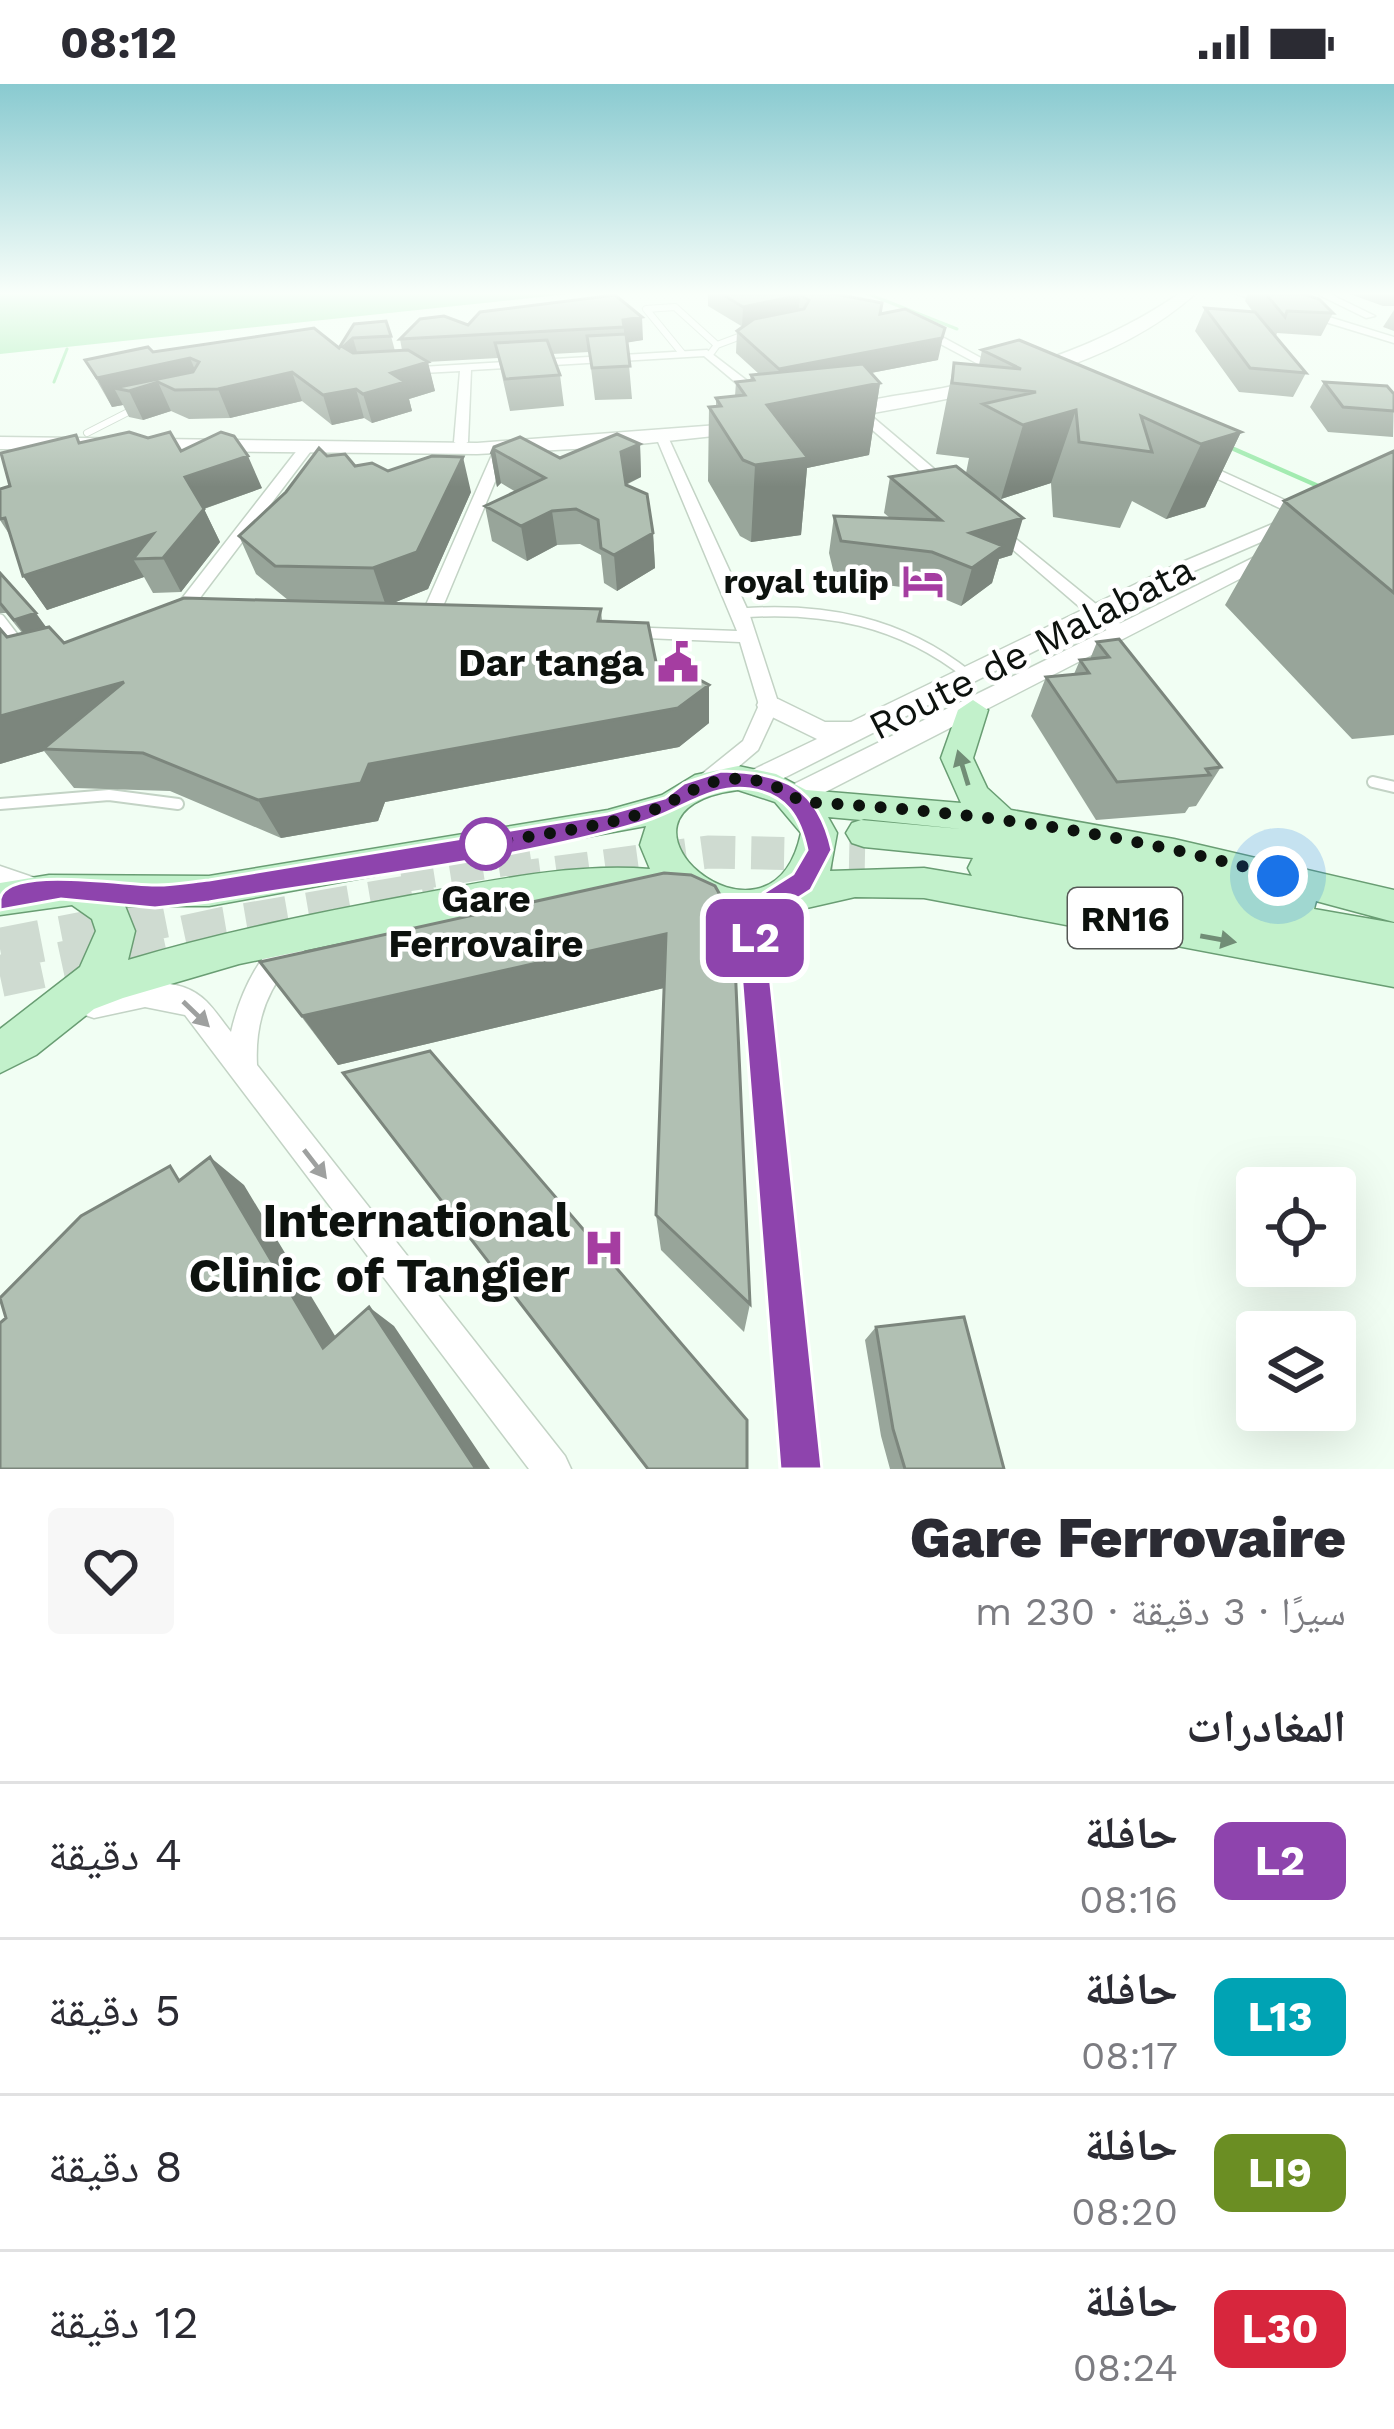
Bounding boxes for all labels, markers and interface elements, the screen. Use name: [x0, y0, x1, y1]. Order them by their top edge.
text: 08:12: [60, 16, 177, 69]
street label: Route de Malabata: [861, 546, 1201, 749]
hotel icon: royal tulip: [900, 558, 946, 604]
place label: royal tulip: [723, 562, 889, 601]
public building icon: Dar tanga: [655, 639, 701, 685]
place label: Dar tanga: [458, 640, 644, 685]
one-way arrow: [953, 750, 972, 787]
marker: Gare Ferrovaire: [461, 819, 511, 869]
your location: [1248, 846, 1308, 906]
place label: Gare Ferrovaire: [388, 876, 584, 966]
road number: RN16: [1068, 888, 1182, 948]
line badge: L2: [701, 899, 809, 977]
text: L2: [730, 913, 780, 962]
one-way arrow: [1200, 930, 1238, 948]
one-way arrow: [181, 999, 209, 1027]
one-way arrow: [302, 1149, 327, 1180]
map controls: [1236, 1167, 1356, 1431]
button: locate: [1236, 1167, 1356, 1287]
place label: International Clinic of Tangier: [188, 1192, 570, 1304]
hospital icon: International Clinic of Tangier: [581, 1225, 627, 1271]
button: layers: [1236, 1311, 1356, 1431]
text: Gare Ferrovaire: [910, 1504, 1346, 1571]
button: heart: [48, 1508, 174, 1634]
text: سيرًا · 3 دقيقة · 230 m: [975, 1589, 1346, 1634]
text: المغادرات: [1186, 1700, 1346, 1753]
text: حافلة: [1085, 1806, 1178, 1859]
text: 4 دقيقة: [48, 1828, 182, 1881]
text: L2: [1255, 1836, 1305, 1885]
text: 08:16: [1079, 1877, 1178, 1922]
text: حافلة: [1085, 1962, 1178, 2015]
text: 5 دقيقة: [48, 1984, 181, 2037]
text: L13: [1247, 1992, 1313, 2041]
text: 08:17: [1081, 2033, 1178, 2078]
text: حافلة: [1085, 2118, 1178, 2171]
text: 8 دقيقة: [48, 2140, 183, 2193]
text: LI9: [1248, 2148, 1312, 2197]
text: 08:20: [1071, 2189, 1178, 2234]
text: حافلة: [1085, 2274, 1178, 2327]
text: 12 دقيقة: [48, 2296, 199, 2349]
text: L30: [1241, 2304, 1319, 2353]
text: 08:24: [1073, 2345, 1178, 2390]

